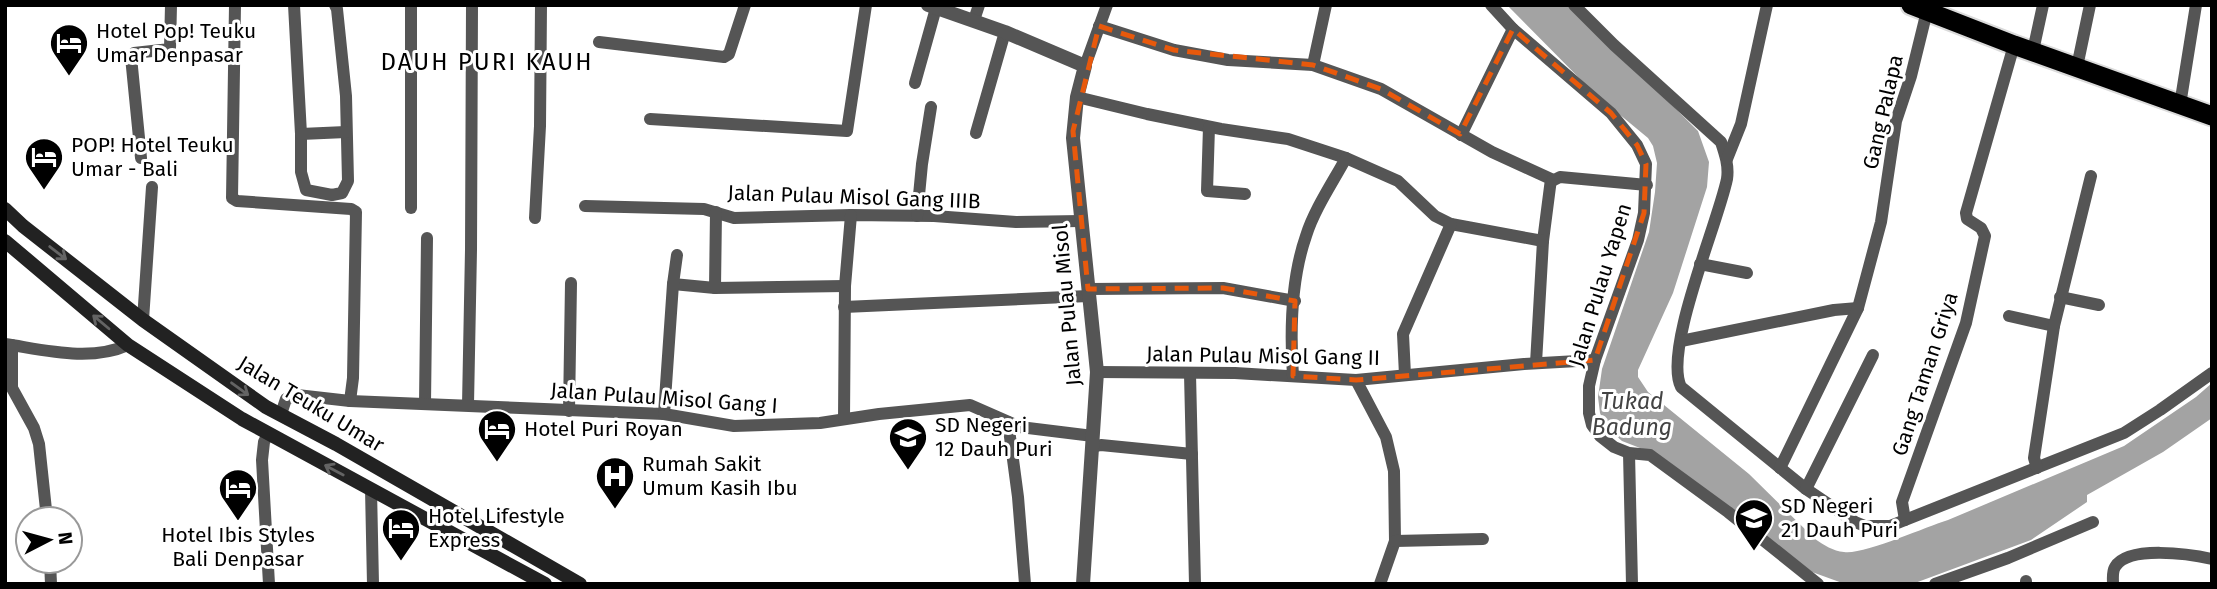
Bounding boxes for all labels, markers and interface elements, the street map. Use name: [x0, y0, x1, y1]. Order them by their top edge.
place label: Hotel Pop! Teuku Umar Denpasar: [96, 18, 256, 68]
hotel icon: Hotel Pop! Teuku Umar Denpasar: [48, 22, 90, 77]
district label: DAUH PURI KAUH: [381, 48, 593, 76]
street label: Gang Palapa: [1857, 52, 1909, 172]
place label: POP! Hotel Teuku Umar - Bali: [71, 132, 234, 182]
hotel icon: POP! Hotel Teuku Umar - Bali: [23, 136, 65, 191]
street label: Jalan Pulau Misol Gang IIIB: [727, 180, 981, 214]
street label: Jalan Pulau Yapen: [1563, 200, 1637, 370]
street label: Jalan Pulau Misol: [1047, 223, 1087, 387]
one-way arrow: [48, 245, 66, 261]
street label: Gang Taman Griya: [1886, 289, 1964, 459]
one-way arrow: [93, 314, 111, 330]
street label: Jalan Pulau Misol Gang II: [1146, 341, 1380, 371]
street label: Jalan Teuku Umar: [233, 350, 389, 458]
street label: Jalan Pulau Misol Gang I: [549, 377, 779, 419]
one-way arrow: [230, 382, 249, 396]
water label: Tukad Badung: [1592, 387, 1672, 441]
hotel icon: Hotel Puri Royan: [476, 408, 518, 463]
place label: SD Negeri 12 Dauh Puri: [935, 412, 1053, 462]
place label: Hotel Puri Royan: [524, 416, 683, 442]
school or university icon: SD Negeri 12 Dauh Puri: [887, 416, 929, 471]
place label: Rumah Sakit Umum Kasih Ibu: [642, 451, 798, 501]
hospital icon: Rumah Sakit Umum Kasih Ibu: [594, 455, 636, 510]
one-way arrow: [324, 463, 345, 476]
hotel icon: Hotel Ibis Styles Bali Denpasar: [217, 467, 259, 522]
place label: SD Negeri 21 Dauh Puri: [1781, 493, 1898, 543]
school or university icon: SD Negeri 21 Dauh Puri: [1733, 497, 1775, 552]
place label: Hotel Lifestyle Express: [428, 503, 565, 553]
north arrow: [14, 505, 84, 575]
hotel icon: Hotel Lifestyle Express: [380, 507, 422, 562]
place label: Hotel Ibis Styles Bali Denpasar: [161, 522, 315, 572]
text: N: [53, 531, 78, 546]

